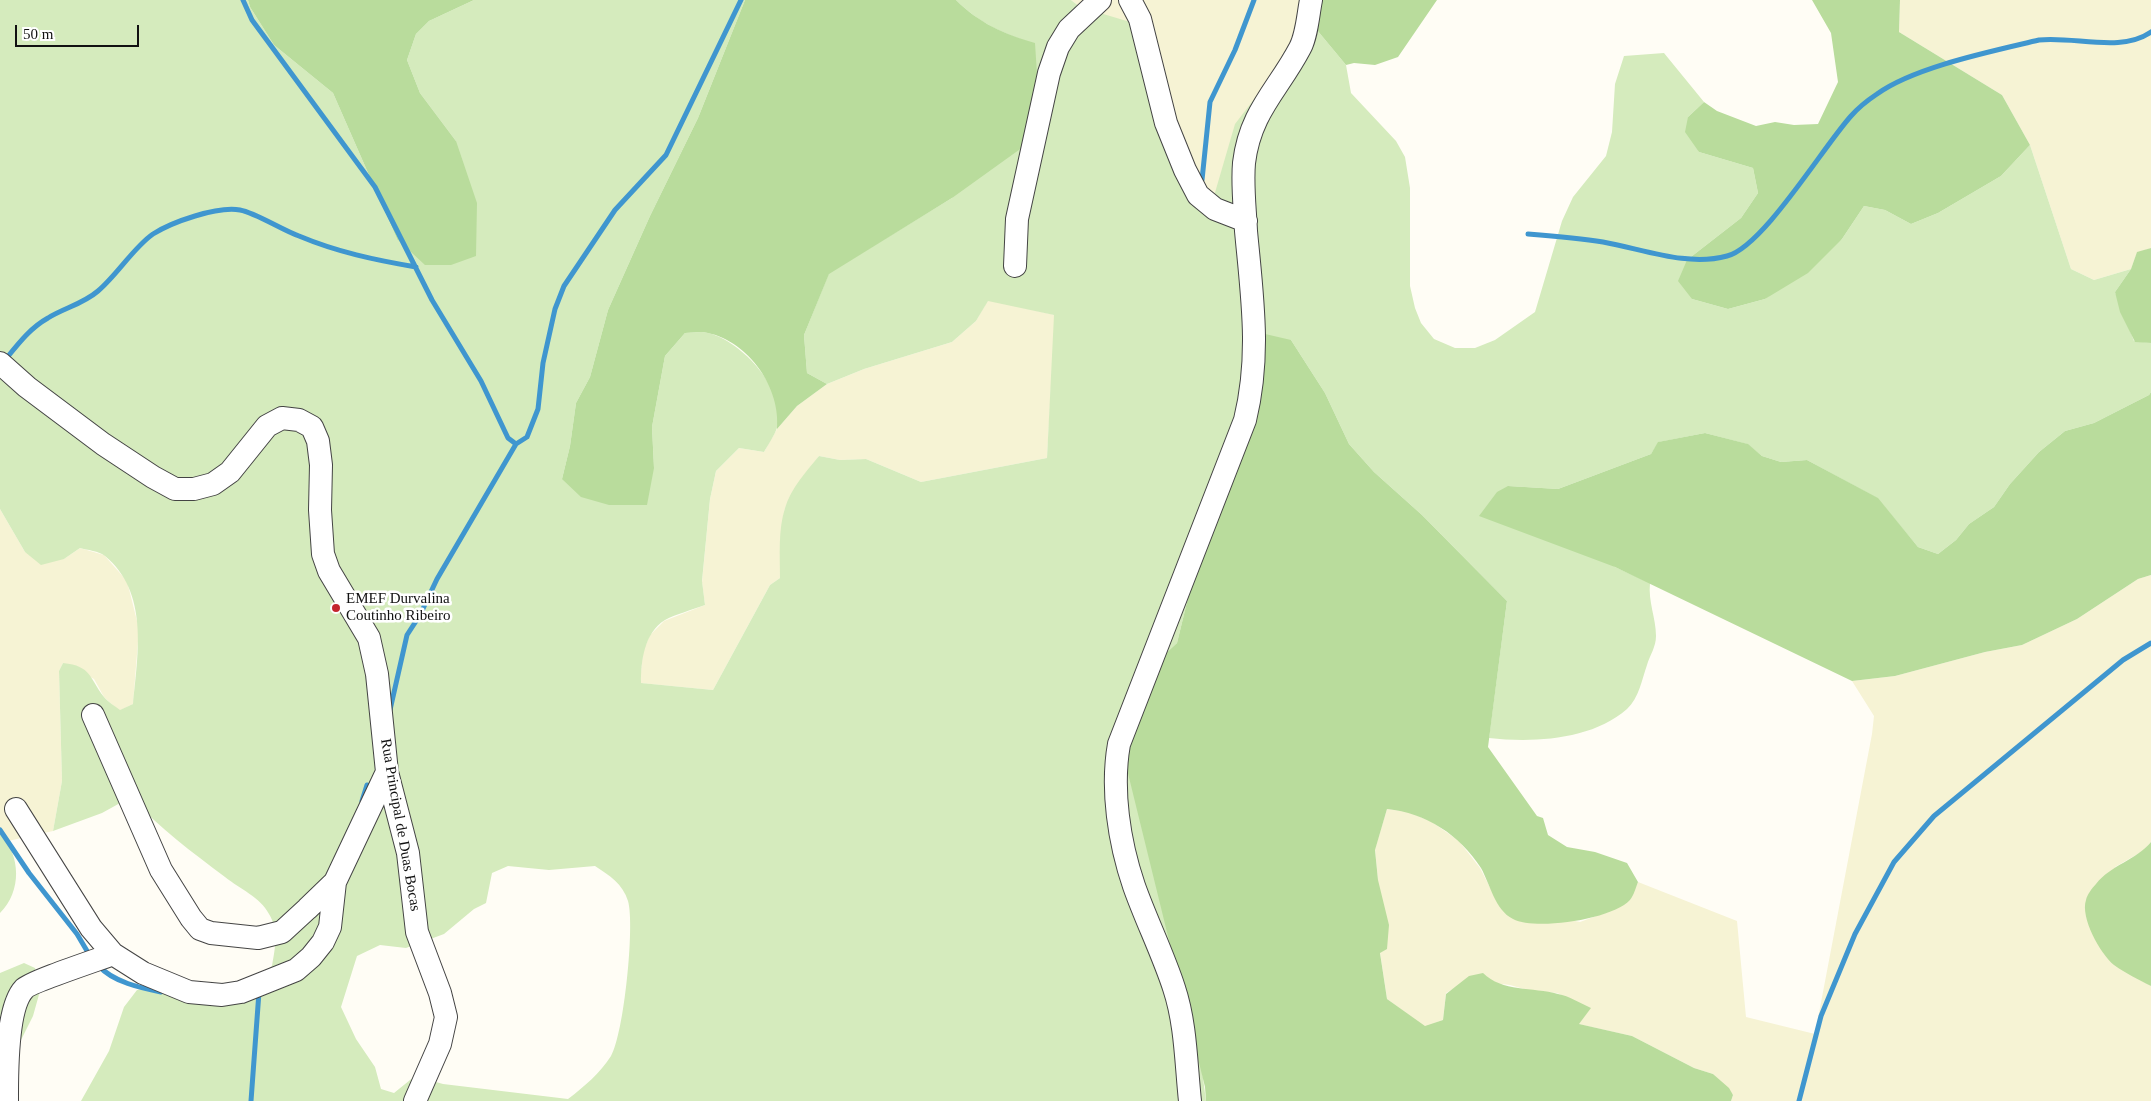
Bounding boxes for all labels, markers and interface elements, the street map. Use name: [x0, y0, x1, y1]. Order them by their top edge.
scale bar: [18, 15, 141, 47]
text: 50 m: [23, 26, 53, 42]
place label: EMEF Durvalina Coutinho Ribeiro: [346, 590, 451, 625]
marker: EMEF Durvalina Coutinho Ribeiro: [330, 602, 342, 614]
street label: Rua Principal de Duas Bocas: [376, 737, 424, 913]

